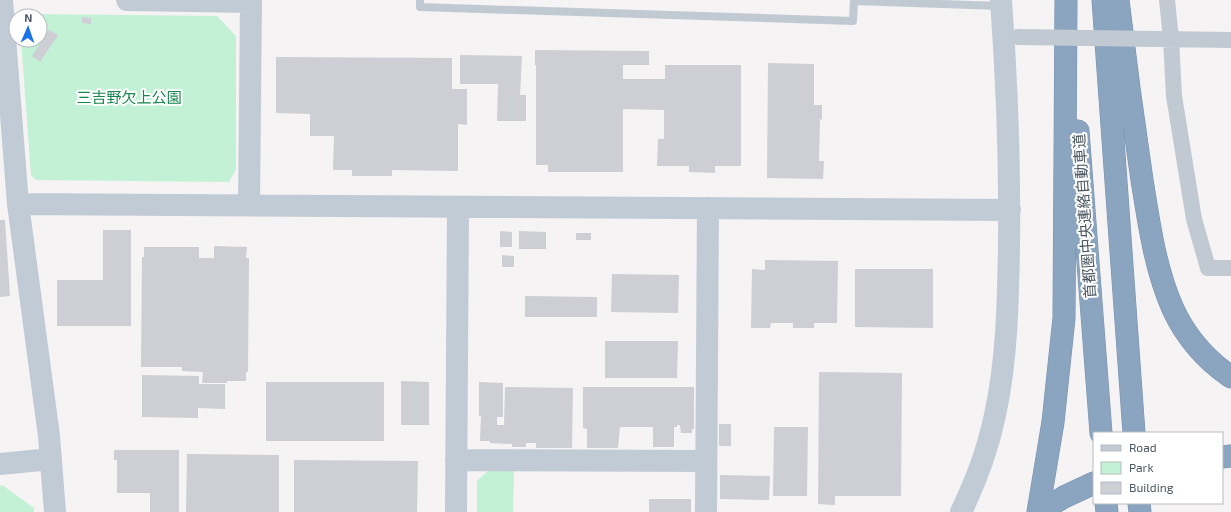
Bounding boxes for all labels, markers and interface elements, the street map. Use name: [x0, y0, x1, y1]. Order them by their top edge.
north arrow: [8, 8, 48, 48]
text: N: [24, 11, 33, 24]
park label: 三吉野欠上公園: [76, 88, 182, 106]
street label: 首都圏中央連絡自動車道: [1069, 133, 1099, 299]
legend: [1093, 432, 1223, 504]
text: Road: [1129, 440, 1157, 454]
text: Park: [1129, 460, 1154, 474]
text: Building: [1129, 480, 1174, 494]

